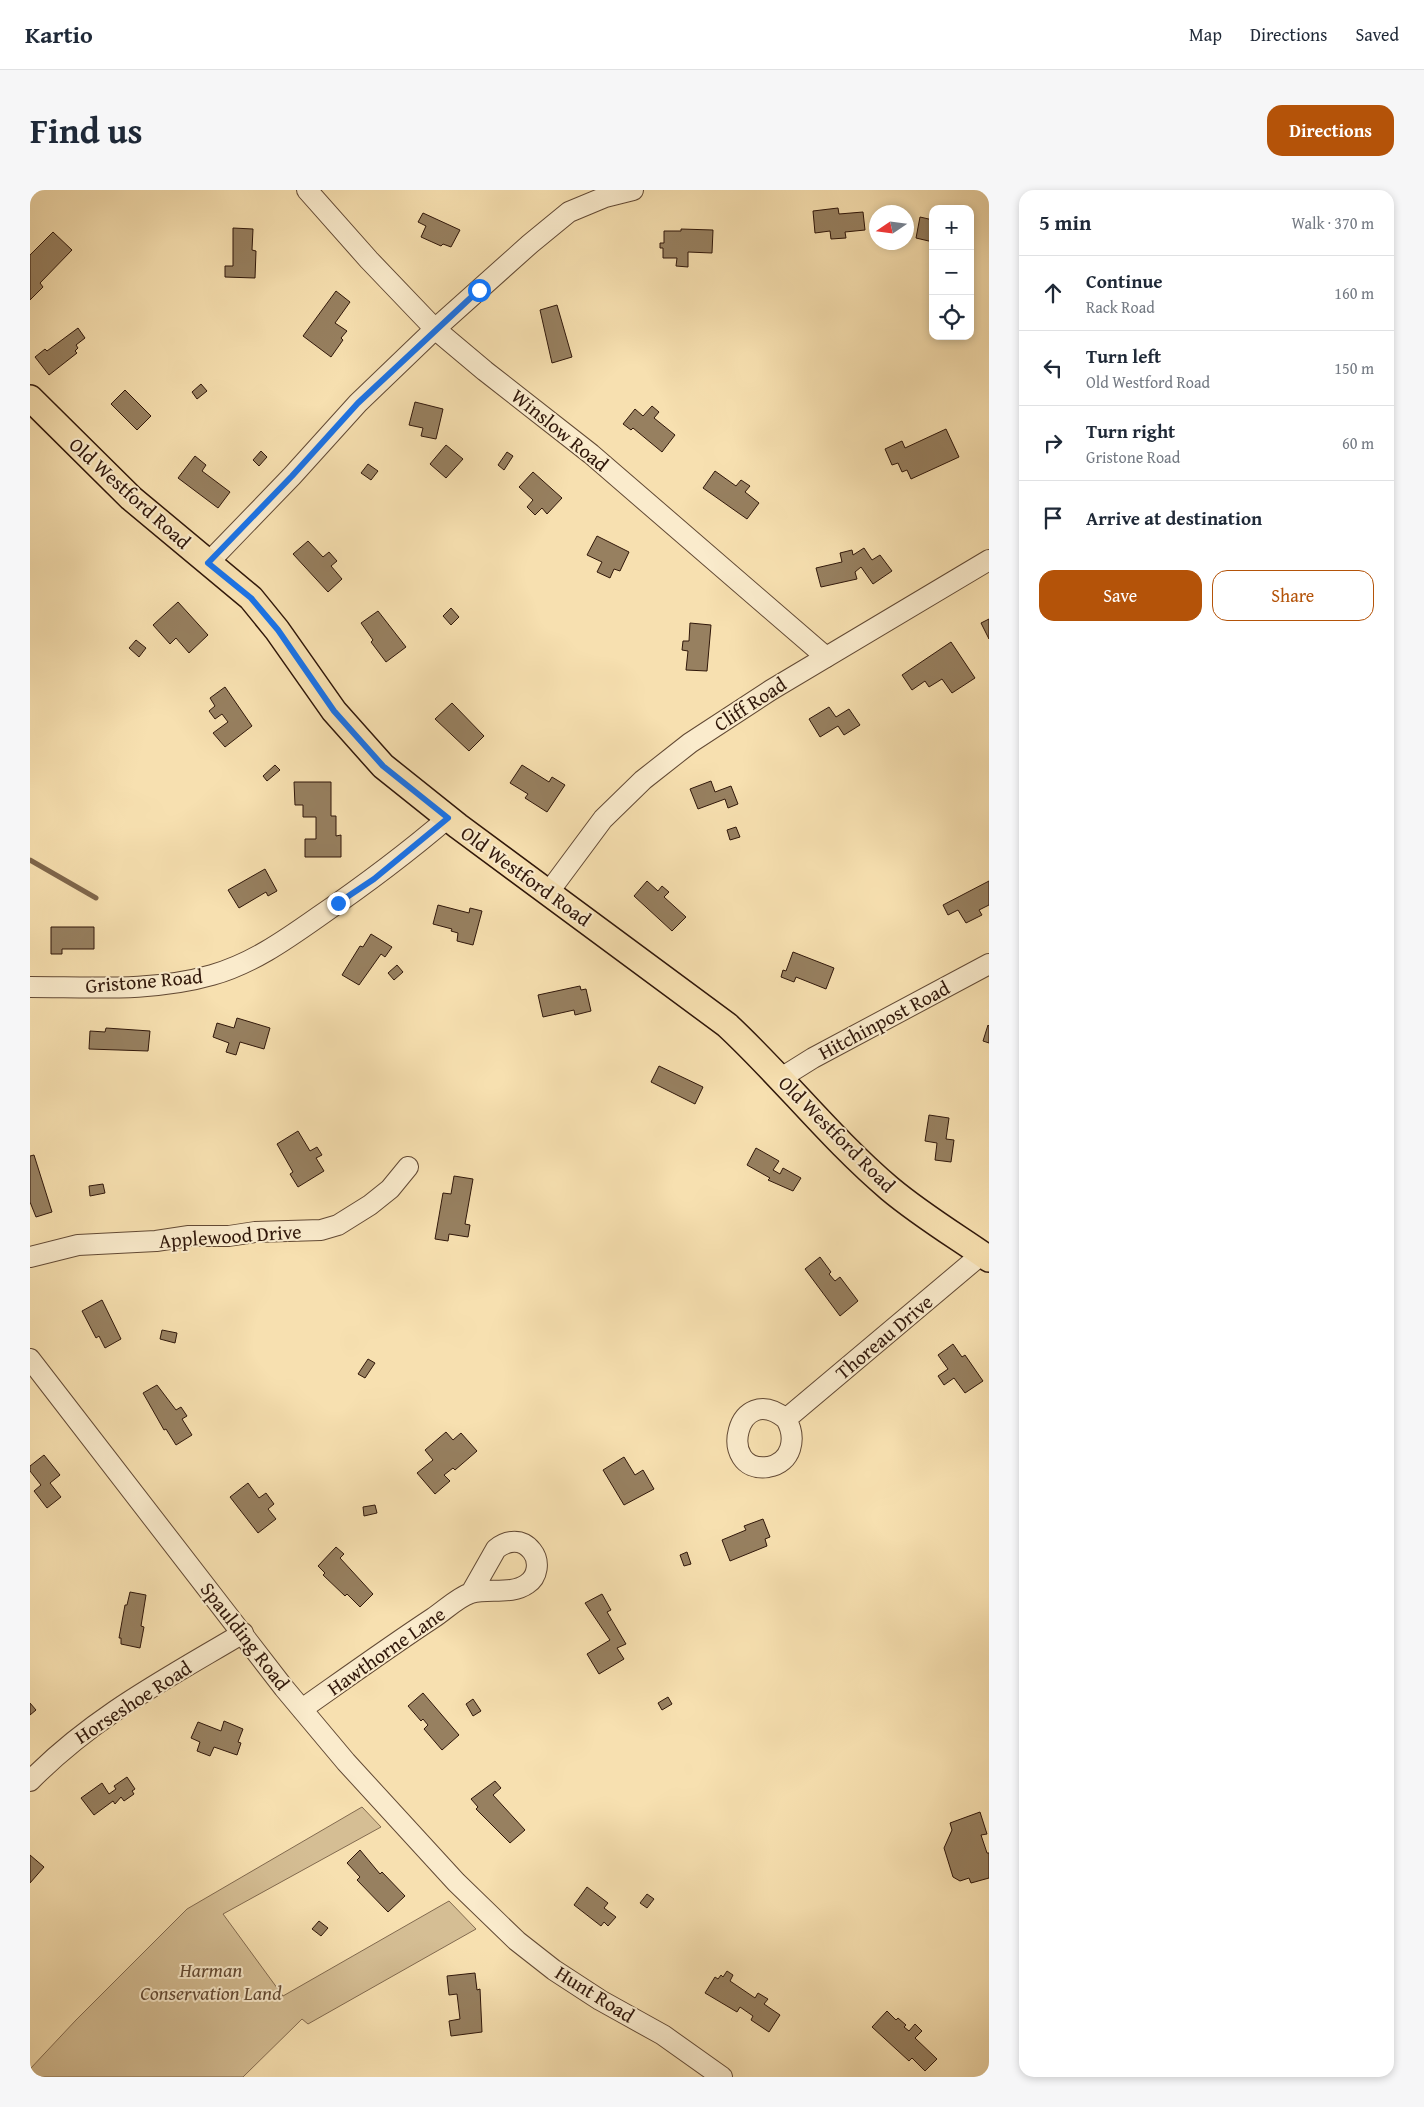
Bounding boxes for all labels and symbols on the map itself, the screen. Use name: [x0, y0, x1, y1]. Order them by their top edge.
north arrow: [869, 205, 914, 250]
route start: [468, 279, 491, 302]
street label: Winslow Road: [505, 381, 615, 478]
street label: Old Westford Road: [63, 430, 198, 555]
street label: Cliff Road: [708, 669, 792, 738]
street label: Old Westford Road: [455, 818, 598, 933]
route end: [327, 892, 350, 915]
street label: Gristone Road: [84, 961, 204, 1000]
street label: Hitchinpost Road: [813, 973, 955, 1066]
street label: Old Westford Road: [772, 1069, 903, 1199]
street label: Applewood Drive: [158, 1216, 302, 1255]
street label: Thoreau Drive: [829, 1287, 939, 1386]
street label: Spaulding Road: [194, 1575, 297, 1696]
street label: Hawthorne Lane: [321, 1599, 451, 1702]
street label: Horseshoe Road: [69, 1653, 197, 1750]
park label: Harman Conservation Land: [140, 1955, 282, 2007]
street label: Hunt Road: [550, 1958, 641, 2030]

